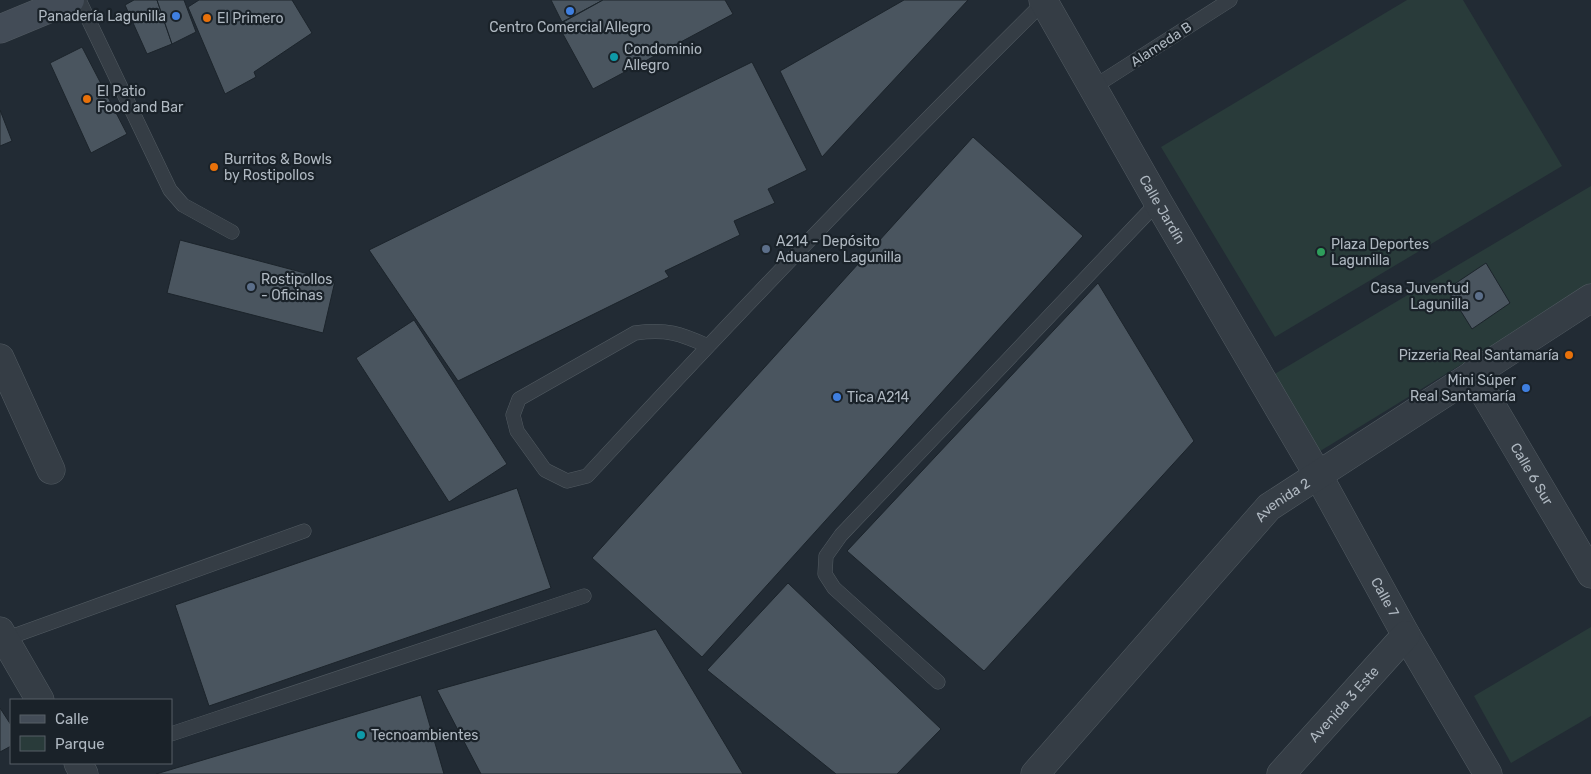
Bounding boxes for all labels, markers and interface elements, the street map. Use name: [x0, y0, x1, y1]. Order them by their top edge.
marker: Centro Comercial Allegro: [564, 5, 576, 17]
place label: Panadería Lagunilla: [38, 8, 166, 25]
marker: Panadería Lagunilla: [170, 10, 182, 22]
place label: El Primero: [217, 10, 284, 27]
marker: El Primero: [201, 12, 213, 24]
street label: Alameda B: [1127, 18, 1195, 71]
place label: Centro Comercial Allegro: [489, 19, 651, 36]
place label: Condominio Allegro: [624, 41, 702, 74]
marker: Condominio Allegro: [608, 51, 620, 63]
place label: El Patio Food and Bar: [97, 83, 184, 116]
marker: El Patio Food and Bar: [81, 93, 93, 105]
place label: Burritos & Bowls by Rostipollos: [224, 151, 332, 184]
marker: Burritos & Bowls by Rostipollos: [208, 161, 220, 173]
street label: Calle Jardín: [1135, 172, 1189, 247]
place label: A214 - Depósito Aduanero Lagunilla: [776, 233, 902, 266]
place label: Plaza Deportes Lagunilla: [1331, 236, 1429, 269]
marker: A214 - Depósito Aduanero Lagunilla: [760, 243, 772, 255]
marker: Plaza Deportes Lagunilla: [1315, 246, 1327, 258]
place label: Rostipollos - Oficinas: [261, 271, 332, 304]
place label: Casa Juventud Lagunilla: [1370, 280, 1469, 313]
marker: Rostipollos - Oficinas: [245, 281, 257, 293]
marker: Casa Juventud Lagunilla: [1473, 290, 1485, 302]
place label: Pizzeria Real Santamaría: [1399, 347, 1559, 364]
marker: Pizzeria Real Santamaría: [1563, 349, 1575, 361]
place label: Mini Súper Real Santamaría: [1410, 372, 1517, 405]
marker: Mini Súper Real Santamaría: [1520, 382, 1532, 394]
place label: Tica A214: [847, 389, 910, 406]
marker: Tica A214: [831, 391, 843, 403]
street label: Calle 6 Sur: [1507, 440, 1557, 509]
street label: Avenida 2: [1252, 475, 1313, 526]
street label: Calle 7: [1367, 574, 1402, 620]
street label: Avenida 3 Este: [1306, 663, 1383, 746]
legend: [10, 699, 172, 764]
text: Calle: [55, 710, 89, 728]
place label: Tecnoambientes: [371, 727, 478, 744]
marker: Tecnoambientes: [355, 729, 367, 741]
text: Parque: [55, 735, 105, 753]

